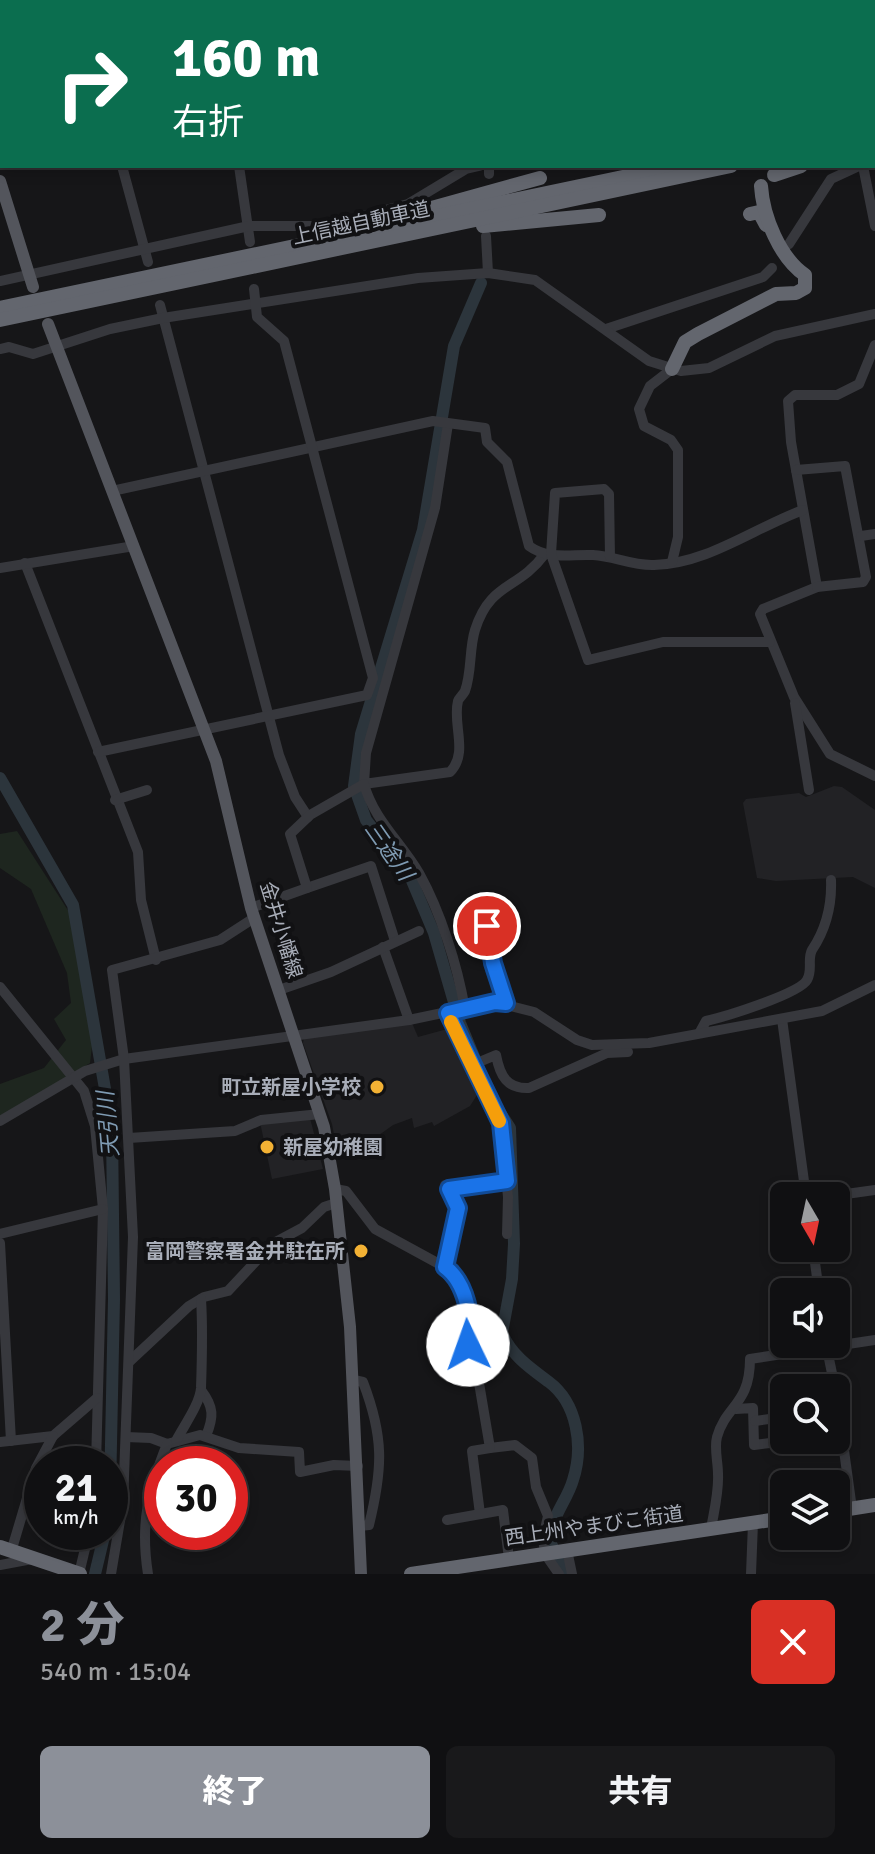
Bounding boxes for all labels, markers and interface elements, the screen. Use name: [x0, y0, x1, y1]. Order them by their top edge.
text: 160 m: [172, 23, 320, 92]
icon: right: [40, 32, 144, 136]
text: 右折: [172, 100, 244, 145]
street label: 上信越自動車道: [290, 196, 432, 250]
water label: 三途川: [359, 816, 420, 887]
street label: 金井小幡線: [254, 879, 308, 981]
pin: [453, 892, 521, 960]
icon: arrive: [465, 904, 509, 948]
place label: 町立新屋小学校: [221, 1075, 361, 1100]
marker: 町立新屋小学校: [368, 1078, 386, 1096]
water label: 天引川: [92, 1088, 124, 1158]
place label: 新屋幼稚園: [283, 1135, 383, 1160]
marker: 新屋幼稚園: [258, 1138, 276, 1156]
north arrow: [770, 1182, 850, 1262]
map controls: [770, 1182, 850, 1550]
place label: 富岡警察署金井駐在所: [145, 1239, 345, 1264]
marker: 富岡警察署金井駐在所: [352, 1242, 370, 1260]
button: sound: [770, 1278, 850, 1358]
position arrow: [426, 1303, 510, 1387]
button: search: [770, 1374, 850, 1454]
speed limit sign: 30: [144, 1446, 248, 1550]
text: 21: [54, 1463, 98, 1513]
button: layers: [770, 1470, 850, 1550]
street label: 西上州やまびこ街道: [503, 1501, 685, 1551]
text: km/h: [53, 1505, 99, 1530]
text: 2 分: [40, 1596, 124, 1655]
button: close: [751, 1600, 835, 1684]
text: 540 m · 15:04: [40, 1656, 191, 1688]
button: 終了: [40, 1746, 430, 1838]
button: 共有: [446, 1746, 835, 1838]

